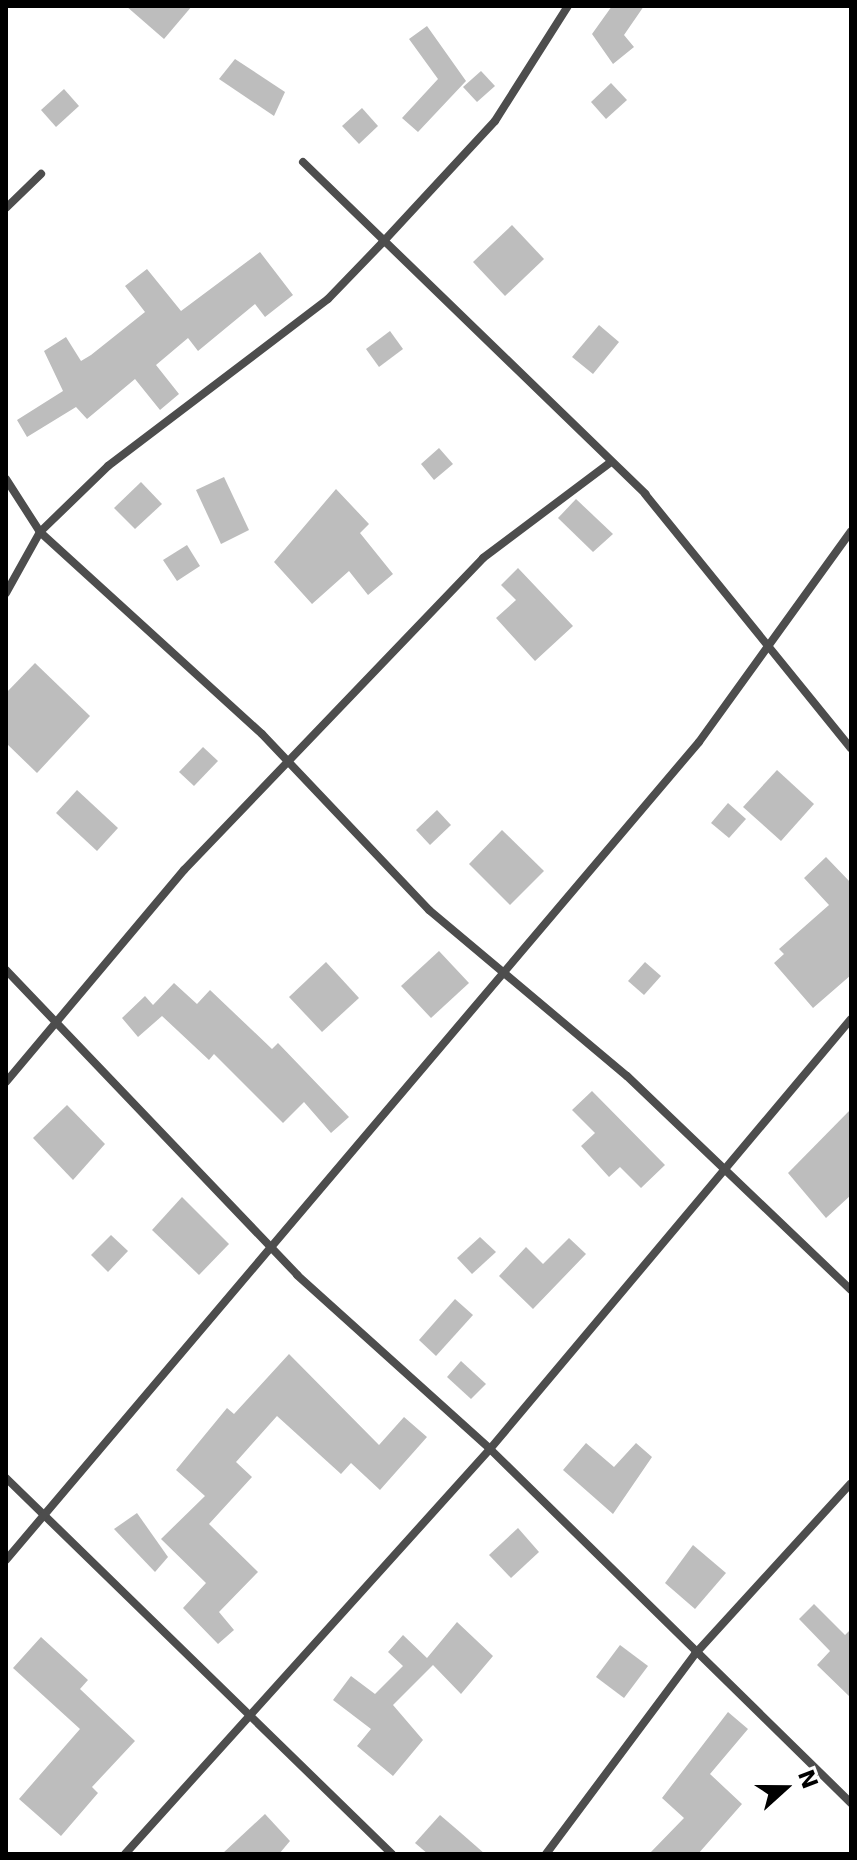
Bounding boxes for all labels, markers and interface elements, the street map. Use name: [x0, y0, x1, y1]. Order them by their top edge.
north arrow: [745, 1748, 825, 1828]
text: N: [793, 1766, 823, 1792]

